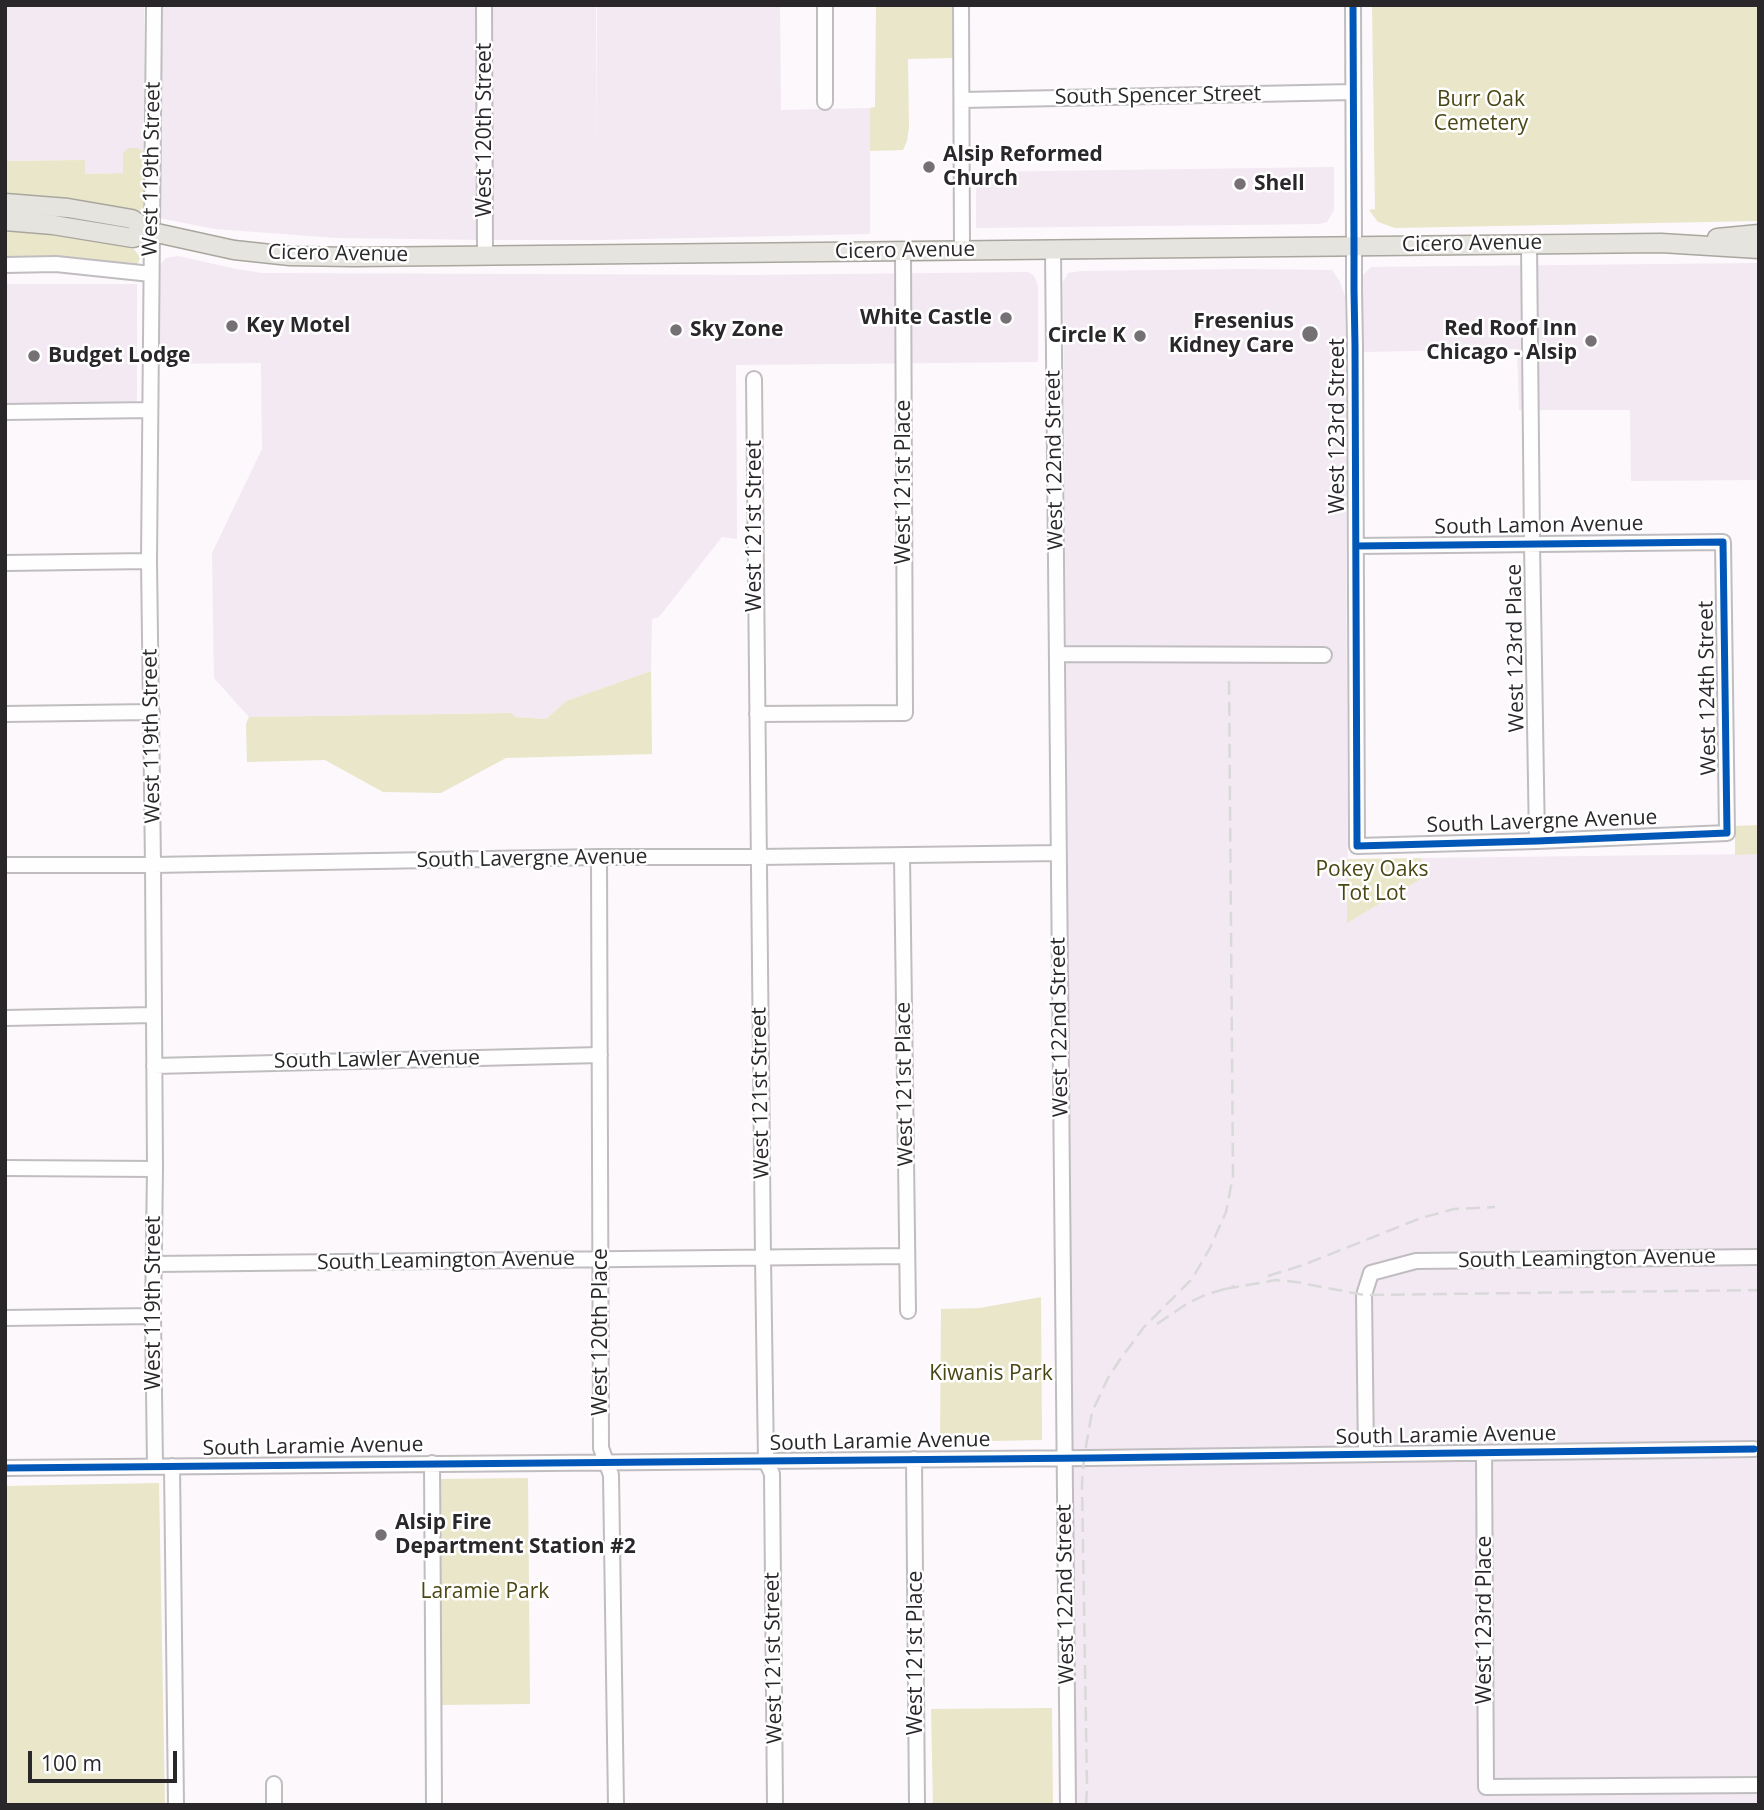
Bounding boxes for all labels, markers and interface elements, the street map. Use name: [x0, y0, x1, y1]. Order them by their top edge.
street label: West 120th Street: [472, 43, 498, 217]
street label: West 119th Street: [138, 81, 166, 257]
street label: South Spencer Street: [1055, 82, 1261, 110]
park label: Burr Oak Cemetery: [1434, 87, 1528, 137]
place label: Alsip Reformed Church: [943, 142, 1103, 192]
marker: Alsip Reformed Church: [921, 159, 937, 175]
place label: Shell: [1254, 171, 1305, 197]
marker: Shell: [1232, 176, 1248, 192]
street label: Cicero Avenue: [1402, 230, 1542, 258]
street label: Cicero Avenue: [835, 237, 975, 265]
street label: Cicero Avenue: [268, 240, 408, 268]
place label: White Castle: [860, 305, 992, 331]
place label: Fresenius Kidney Care: [1169, 309, 1294, 359]
marker: White Castle: [998, 310, 1014, 326]
place label: Key Motel: [246, 313, 350, 339]
place label: Red Roof Inn Chicago - Alsip: [1426, 316, 1577, 366]
place label: Sky Zone: [690, 317, 783, 343]
marker: Key Motel: [224, 318, 240, 334]
marker: Sky Zone: [668, 322, 684, 338]
place label: Circle K: [1048, 323, 1126, 349]
marker: Fresenius Kidney Care: [1300, 324, 1320, 344]
marker: Circle K: [1132, 328, 1148, 344]
marker: Red Roof Inn Chicago - Alsip: [1583, 333, 1599, 349]
street label: West 123rd Street: [1325, 338, 1351, 514]
place label: Budget Lodge: [48, 343, 190, 369]
marker: Budget Lodge: [26, 348, 42, 364]
street label: West 122nd Street: [1041, 370, 1069, 550]
street label: West 121st Place: [891, 400, 917, 564]
street label: West 121st Street: [742, 440, 768, 612]
street label: South Lamon Avenue: [1434, 512, 1644, 540]
street label: West 123rd Place: [1502, 564, 1530, 732]
street label: West 124th Street: [1694, 600, 1722, 776]
street label: West 119th Street: [138, 648, 166, 824]
street label: South Lavergne Avenue: [1426, 805, 1658, 839]
street label: South Lavergne Avenue: [416, 844, 648, 874]
park label: Pokey Oaks Tot Lot: [1315, 857, 1429, 907]
street label: West 122nd Street: [1046, 937, 1074, 1117]
street label: West 121st Place: [891, 1002, 919, 1166]
street label: West 121st Street: [747, 1007, 775, 1179]
street label: South Lawler Avenue: [274, 1046, 480, 1074]
street label: West 119th Street: [141, 1216, 167, 1390]
street label: South Leamington Avenue: [1458, 1244, 1716, 1274]
street label: South Leamington Avenue: [317, 1246, 575, 1276]
street label: West 120th Place: [588, 1248, 614, 1416]
park label: Kiwanis Park: [929, 1361, 1053, 1387]
street label: South Laramie Avenue: [1335, 1421, 1557, 1451]
street label: South Laramie Avenue: [769, 1427, 991, 1457]
street label: South Laramie Avenue: [202, 1432, 424, 1462]
street label: West 122nd Street: [1052, 1504, 1080, 1684]
place label: Alsip Fire Department Station #2: [395, 1510, 636, 1560]
marker: Alsip Fire Department Station #2: [373, 1527, 389, 1543]
street label: West 123rd Place: [1472, 1536, 1498, 1704]
street label: West 121st Place: [903, 1571, 929, 1735]
street label: West 121st Street: [760, 1572, 788, 1744]
park label: Laramie Park: [421, 1579, 549, 1605]
scale bar: [32, 1736, 180, 1780]
text: 100 m: [41, 1749, 102, 1777]

